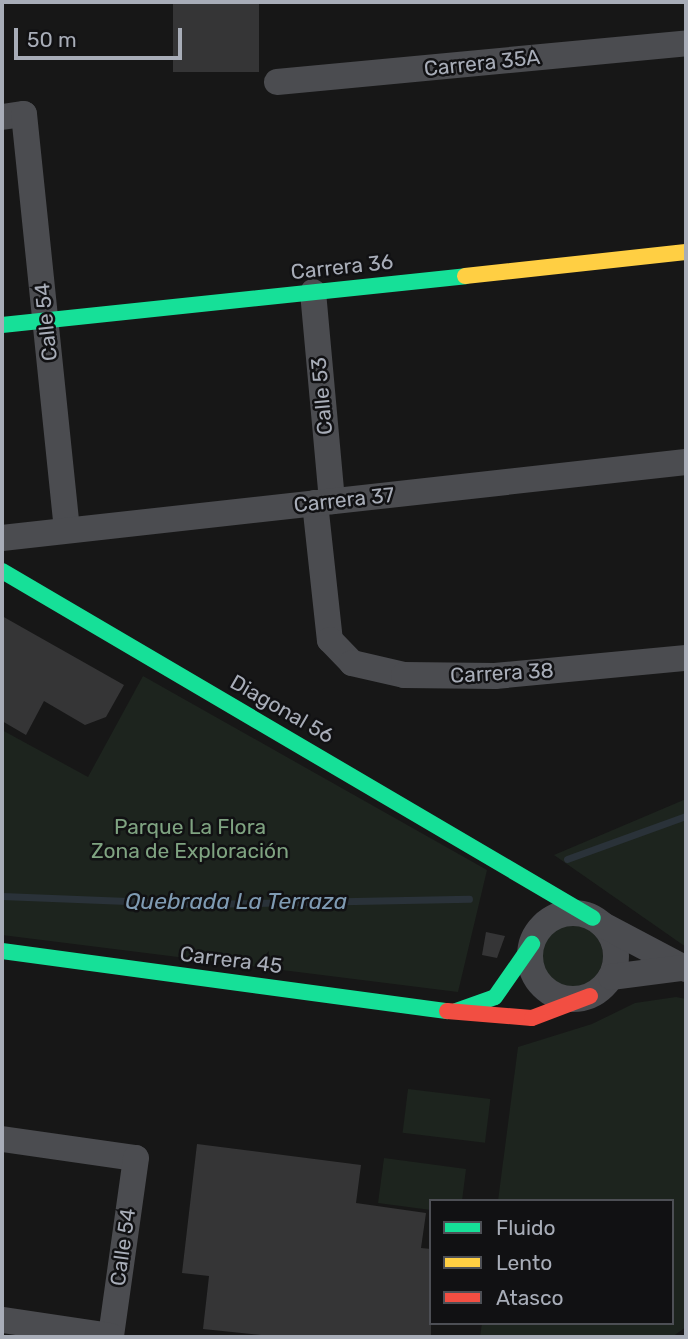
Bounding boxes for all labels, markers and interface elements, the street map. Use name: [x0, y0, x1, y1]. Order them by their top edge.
scale bar: [18, 14, 186, 58]
text: 50 m: [27, 27, 77, 52]
street label: Carrera 35A: [423, 44, 541, 82]
street label: Carrera 36: [290, 249, 394, 285]
street label: Calle 54: [29, 282, 63, 362]
street label: Calle 53: [306, 356, 338, 436]
street label: Carrera 37: [292, 482, 396, 518]
street label: Carrera 38: [450, 658, 554, 688]
street label: Diagonal 56: [226, 669, 338, 749]
park label: Parque La Flora Zona de Exploración: [91, 814, 289, 864]
water label: Quebrada La Terraza: [124, 887, 348, 915]
street label: Carrera 45: [178, 941, 284, 979]
legend: [429, 1199, 674, 1325]
street label: Calle 54: [105, 1207, 141, 1287]
text: Fluido: [496, 1215, 556, 1240]
text: Lento: [496, 1250, 552, 1275]
text: Atasco: [496, 1285, 564, 1310]

